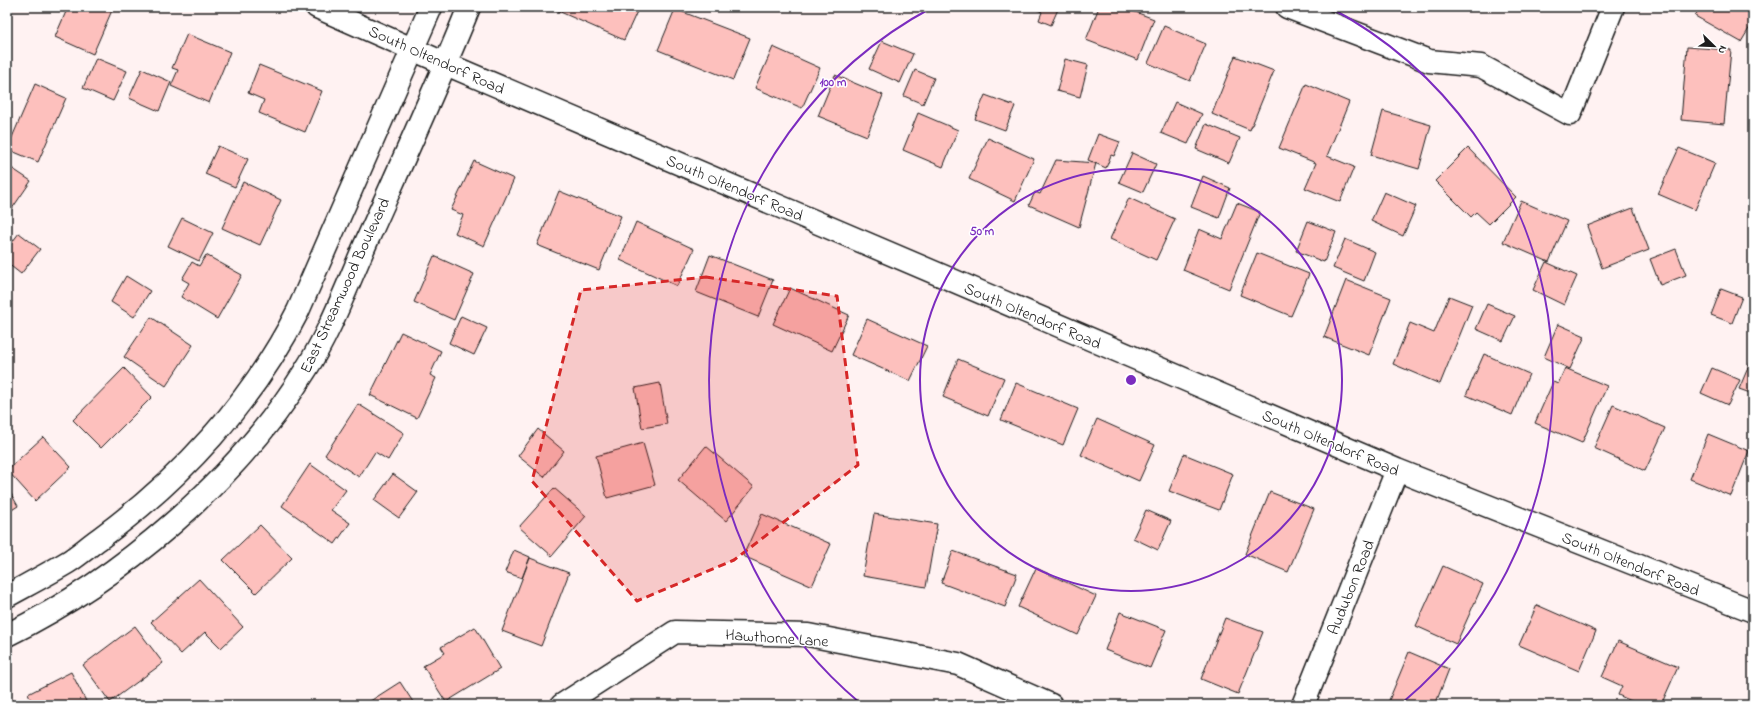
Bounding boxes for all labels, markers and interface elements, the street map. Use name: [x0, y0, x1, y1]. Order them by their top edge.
street label: South Oltendorf Road: [364, 20, 508, 102]
north arrow: [1694, 26, 1734, 66]
text: N: [1713, 43, 1731, 56]
text: 100 m: [820, 74, 847, 92]
street label: South Oltendorf Road: [662, 149, 806, 229]
street label: East Streamwood Boulevard: [294, 194, 397, 378]
text: 50 m: [970, 223, 995, 241]
street label: South Oltendorf Road: [960, 277, 1104, 357]
centre of rings: [1124, 373, 1138, 387]
street label: South Oltendorf Road: [1258, 404, 1402, 484]
street label: South Oltendorf Road: [1558, 526, 1703, 603]
street label: Audubon Road: [1322, 537, 1382, 639]
street label: Hawthorne Lane: [724, 623, 830, 655]

